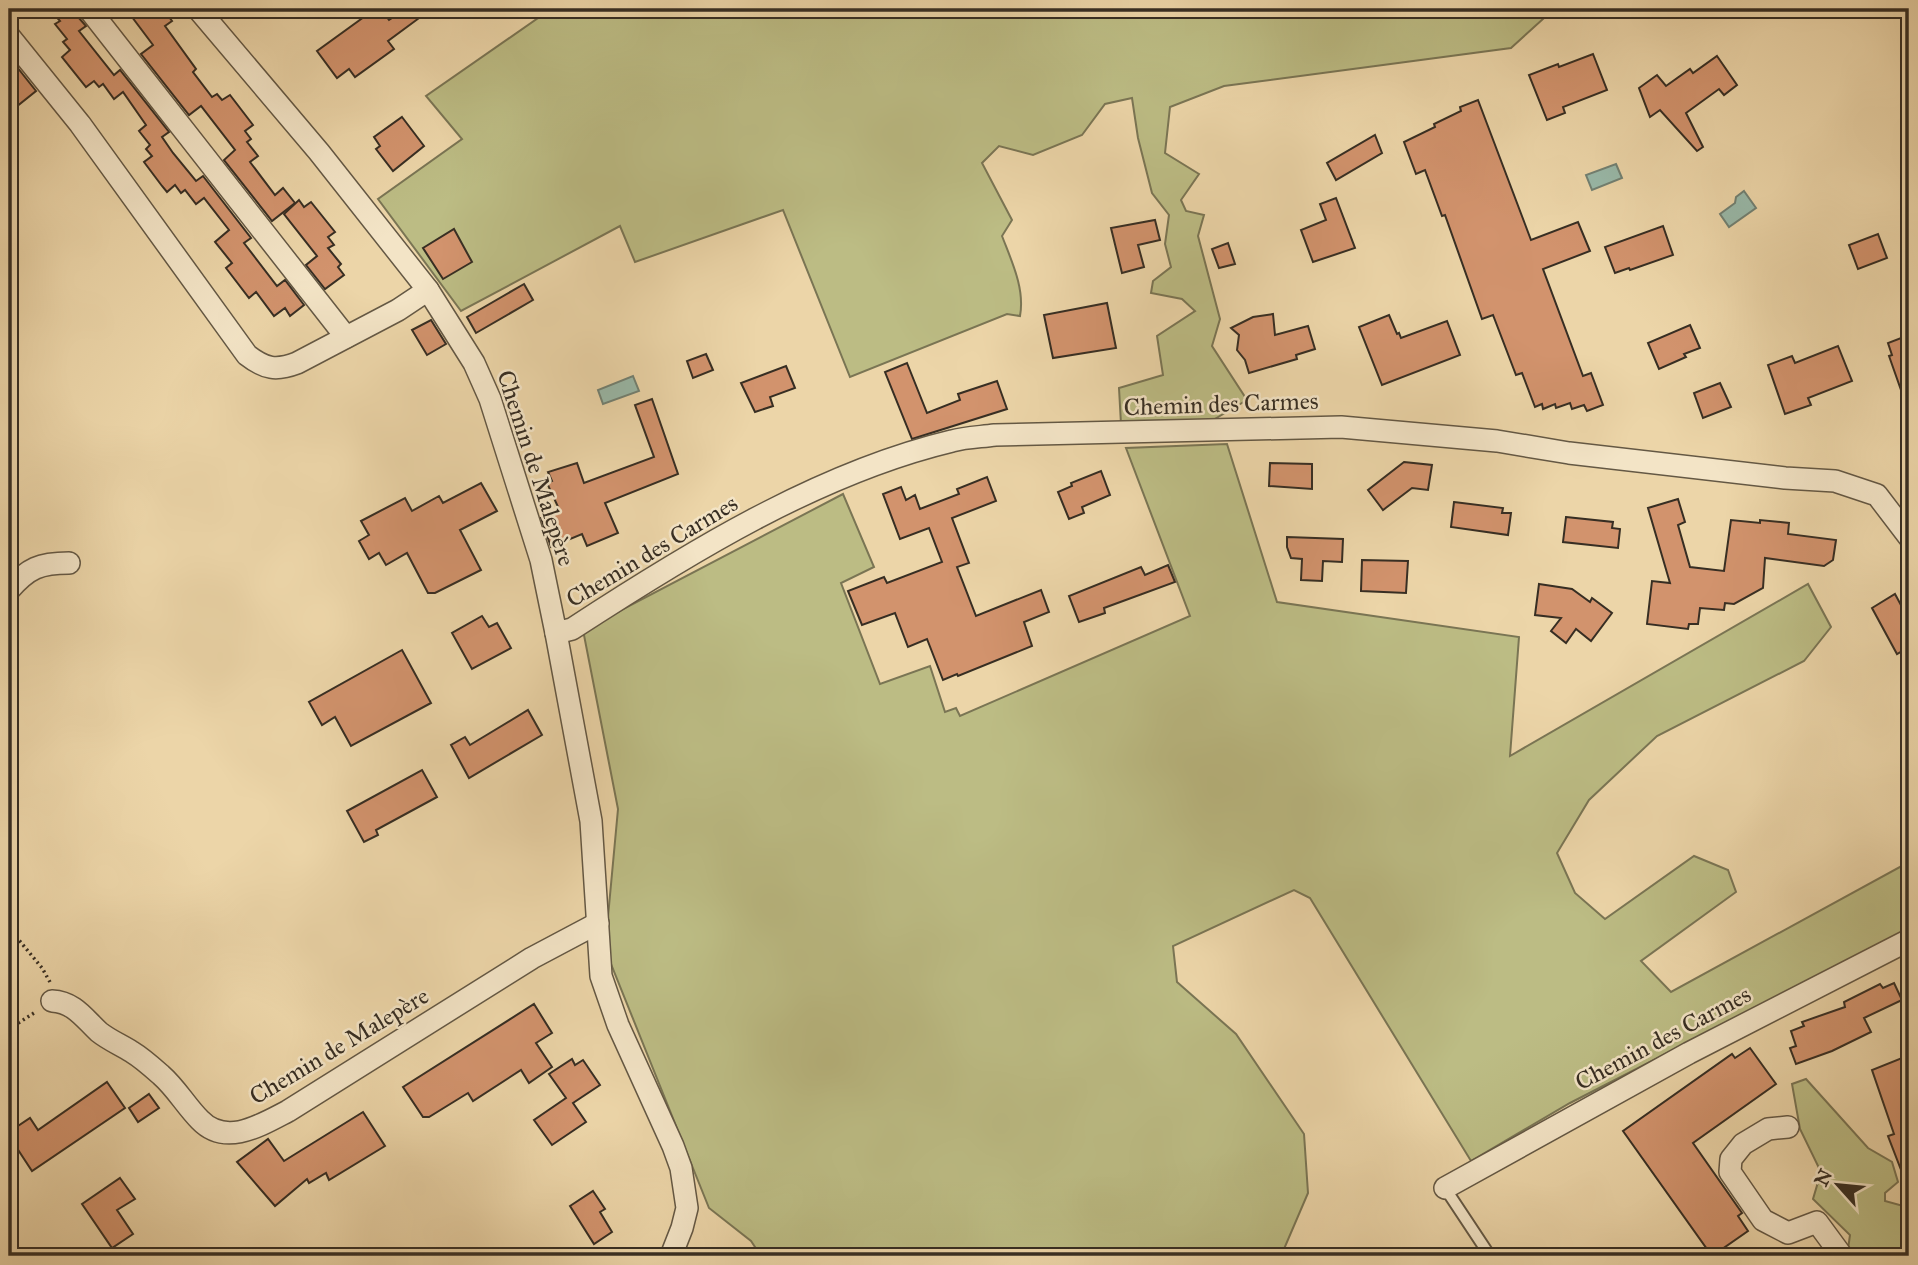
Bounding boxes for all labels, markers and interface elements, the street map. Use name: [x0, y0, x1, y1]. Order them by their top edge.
street label: Chemin de Malepère: [490, 366, 582, 570]
street label: Chemin des Carmes: [1123, 386, 1319, 422]
street label: Chemin des Carmes: [561, 488, 743, 614]
street label: Chemin des Carmes: [1570, 979, 1756, 1097]
street label: Chemin de Malepère: [244, 981, 434, 1111]
north arrow: [1802, 1150, 1872, 1220]
text: N: [1809, 1165, 1837, 1190]

